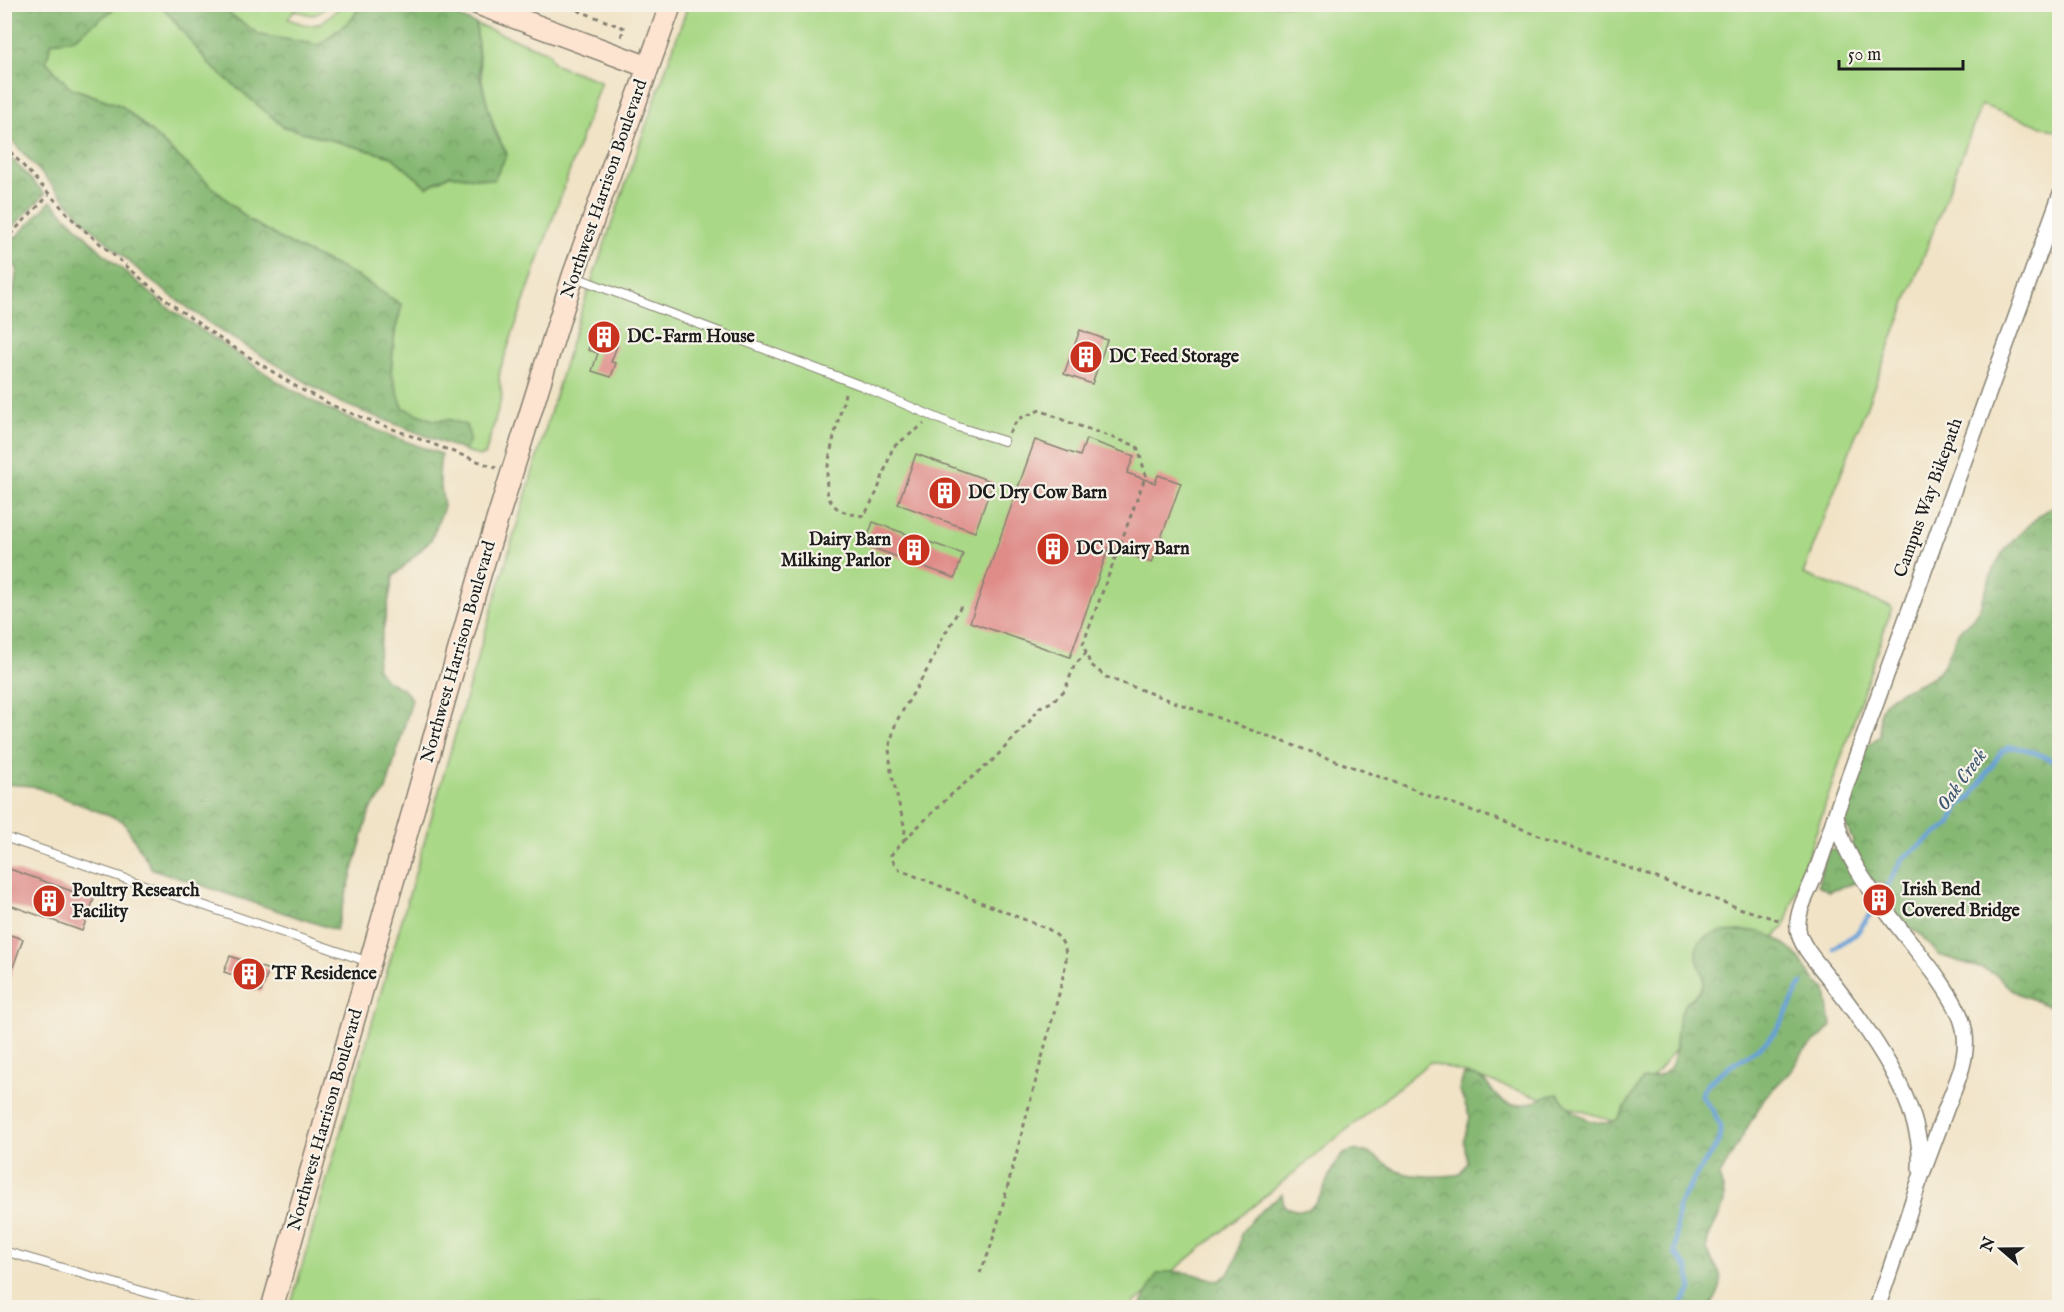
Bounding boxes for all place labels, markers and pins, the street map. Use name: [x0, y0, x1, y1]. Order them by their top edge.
building icon: DC-Farm House: [586, 319, 622, 355]
place label: DC-Farm House: [627, 326, 756, 349]
building icon: DC Feed Storage: [1068, 339, 1104, 375]
place label: DC Feed Storage: [1109, 346, 1240, 369]
building icon: DC Dry Cow Barn: [927, 475, 963, 511]
place label: DC Dry Cow Barn: [968, 482, 1108, 505]
place label: Dairy Barn Milking Parlor: [781, 529, 891, 573]
building icon: DC Dairy Barn: [1035, 531, 1071, 567]
building icon: Dairy Barn Milking Parlor: [896, 532, 932, 568]
place label: DC Dairy Barn: [1076, 538, 1190, 561]
place label: Irish Bend Covered Bridge: [1902, 879, 2021, 923]
place label: Poultry Research Facility: [72, 880, 200, 924]
building icon: Irish Bend Covered Bridge: [1861, 882, 1897, 918]
building icon: Poultry Research Facility: [31, 883, 67, 919]
building icon: TF Residence: [231, 956, 267, 992]
place label: TF Residence: [271, 963, 378, 986]

